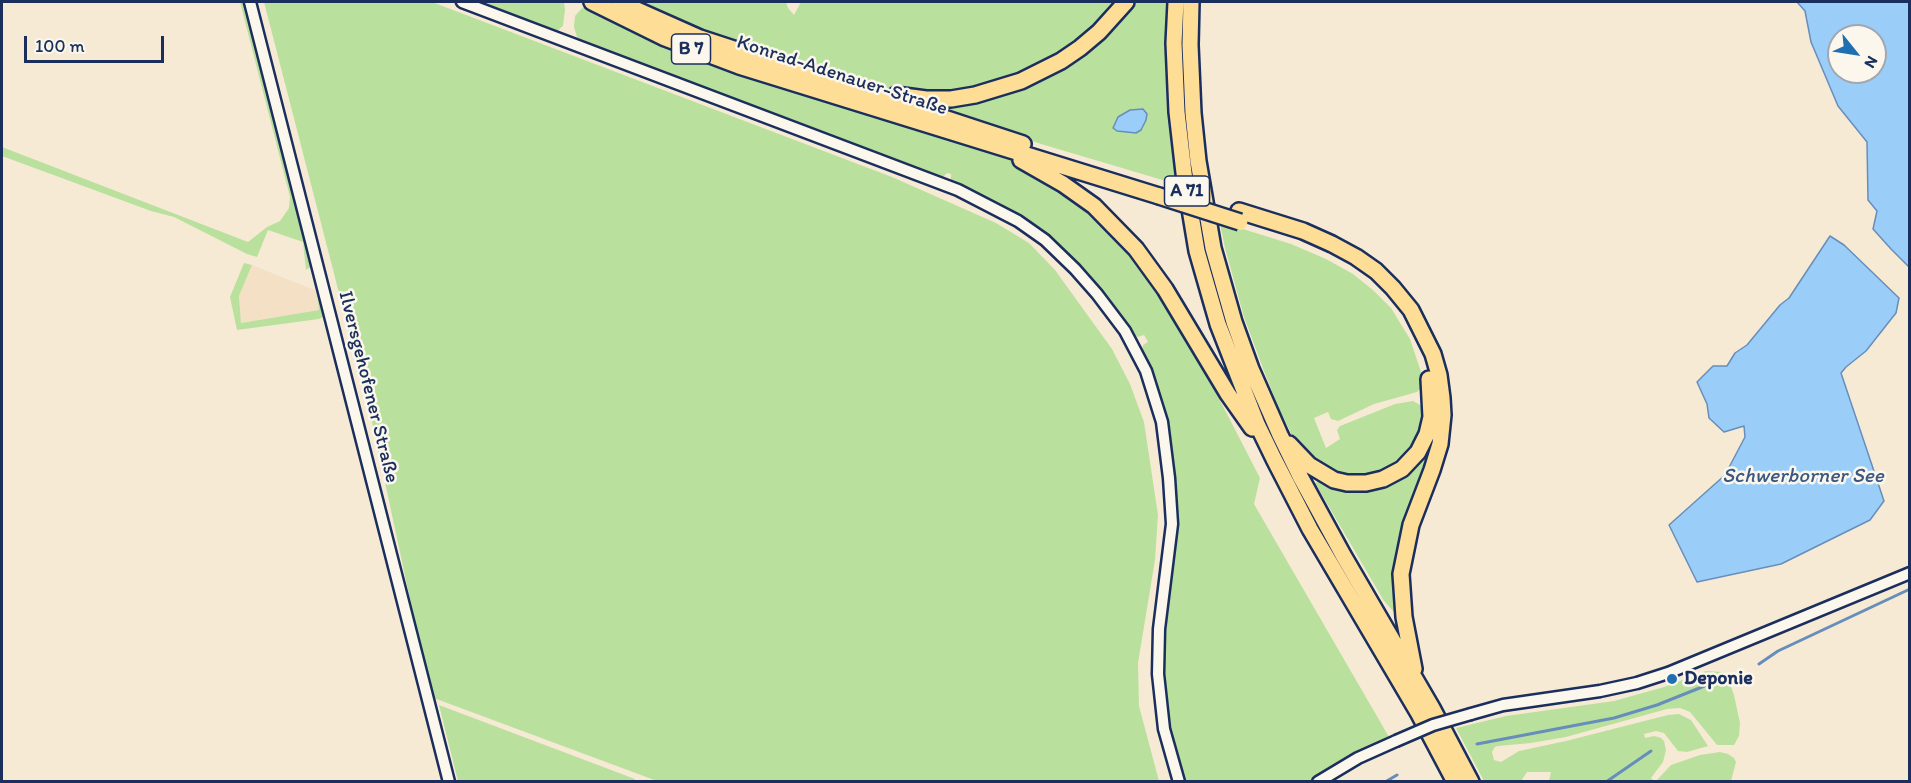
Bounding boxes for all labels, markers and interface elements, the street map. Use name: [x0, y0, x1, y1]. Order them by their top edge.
scale bar: [27, 24, 166, 62]
north arrow: [1827, 24, 1887, 84]
street label: Konrad-Adenauer-Straße: [734, 31, 950, 121]
road number: B 7: [672, 34, 710, 64]
text: 100 m: [35, 35, 85, 57]
text: N: [1860, 53, 1882, 72]
road number: A 71: [1164, 176, 1210, 206]
street label: Ilversgehofener Straße: [333, 289, 403, 485]
water label: Schwerborner See: [1722, 464, 1884, 490]
place label: Deponie: [1684, 667, 1753, 691]
marker: Deponie: [1665, 672, 1679, 686]

